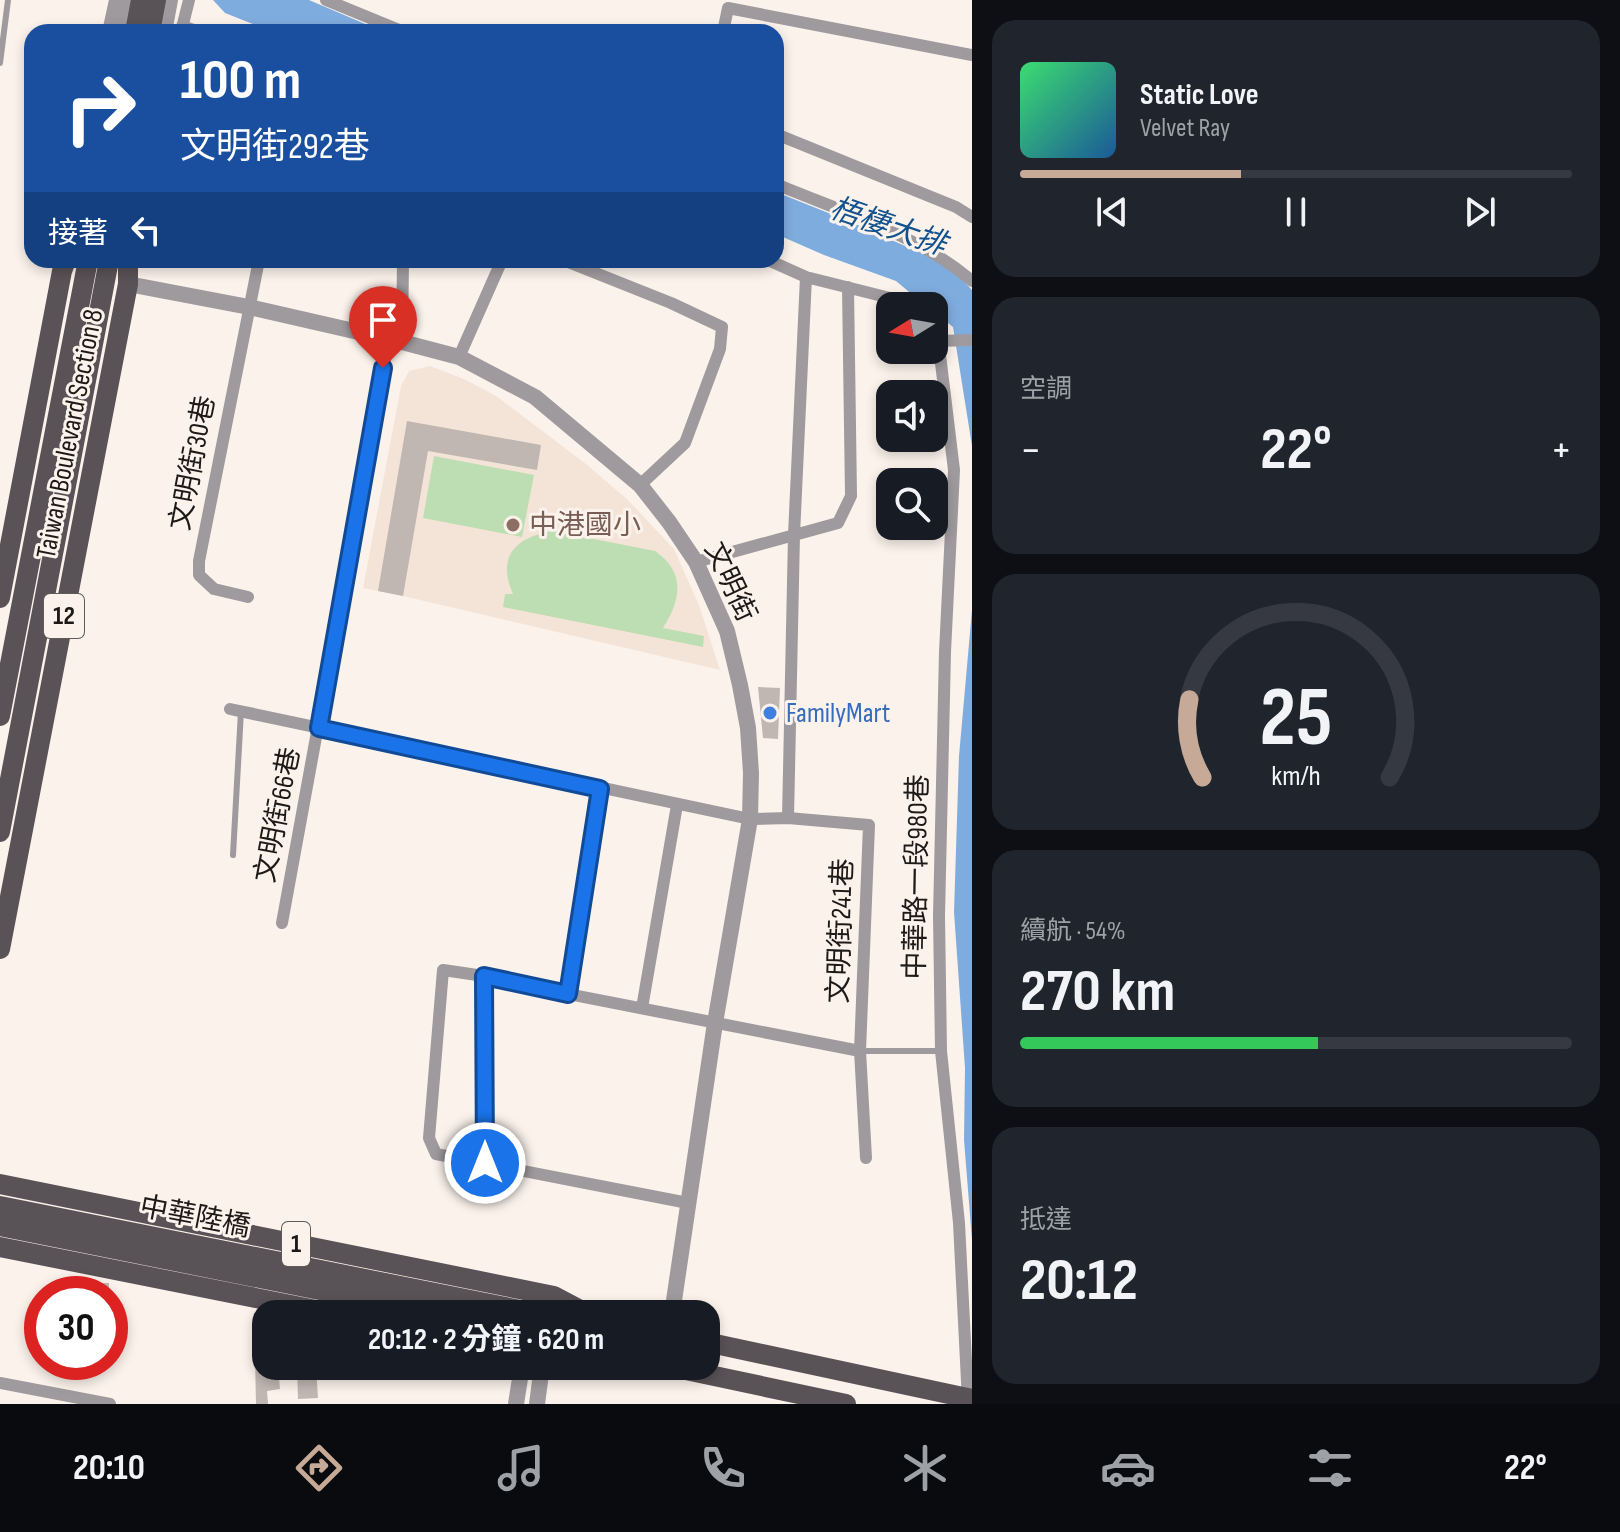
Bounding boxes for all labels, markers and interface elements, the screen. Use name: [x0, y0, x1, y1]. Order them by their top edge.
text: 100 m: [180, 48, 301, 115]
icon: right: [48, 56, 152, 160]
text: Static Love: [1140, 77, 1259, 113]
text: Velvet Ray: [1140, 113, 1230, 144]
text: 文明街292巷: [180, 126, 370, 169]
water label: 梧棲大排: [825, 190, 954, 265]
icon: previous: [1090, 190, 1134, 234]
icon: pause: [1274, 190, 1318, 234]
icon: next: [1458, 190, 1502, 234]
icon: left: [124, 208, 168, 252]
text: 接著: [48, 216, 108, 252]
pin: [349, 286, 417, 368]
north arrow: [876, 292, 948, 364]
map controls: [876, 292, 948, 540]
icon: arrive: [361, 298, 405, 342]
street label: Taiwan Boulevard Section 8: [30, 306, 110, 562]
text: 空調: [1020, 374, 1072, 405]
button: sound: [876, 380, 948, 452]
street label: 文明街30巷: [164, 393, 222, 533]
text: 22°: [1260, 414, 1332, 486]
text: −: [1020, 424, 1042, 477]
text: +: [1550, 424, 1572, 477]
button: search: [876, 468, 948, 540]
place label: 中港國小: [529, 509, 641, 542]
marker: 中港國小: [504, 516, 522, 534]
street label: 文明街: [697, 537, 763, 627]
road number: 12: [44, 594, 84, 638]
text: 25: [1260, 669, 1332, 769]
place label: FamilyMart: [786, 697, 890, 730]
marker: FamilyMart: [761, 704, 779, 722]
street label: 文明街66巷: [249, 745, 307, 885]
text: km/h: [1271, 759, 1321, 794]
street label: 中華路一段980巷: [899, 774, 935, 980]
street label: 文明街241巷: [822, 858, 860, 1004]
text: 續航 · 54%: [1020, 916, 1126, 947]
text: 270 km: [1020, 956, 1175, 1028]
position arrow: [443, 1121, 527, 1205]
street label: 中華陸橋: [137, 1190, 253, 1244]
text: 抵達: [1020, 1205, 1072, 1236]
road number: 1: [282, 1222, 310, 1266]
text: 20:12: [1020, 1245, 1138, 1317]
speed limit sign: 30: [24, 1276, 128, 1380]
text: 20:12 · 2 分鐘 · 620 m: [368, 1322, 604, 1358]
icon: directions: [291, 1440, 347, 1496]
icon: music: [493, 1440, 549, 1496]
icon: phone: [695, 1440, 751, 1496]
icon: climate: [897, 1440, 953, 1496]
icon: car: [1100, 1440, 1156, 1496]
icon: filters: [1302, 1440, 1358, 1496]
text: 20:10: [73, 1447, 145, 1490]
text: 22°: [1504, 1447, 1547, 1490]

